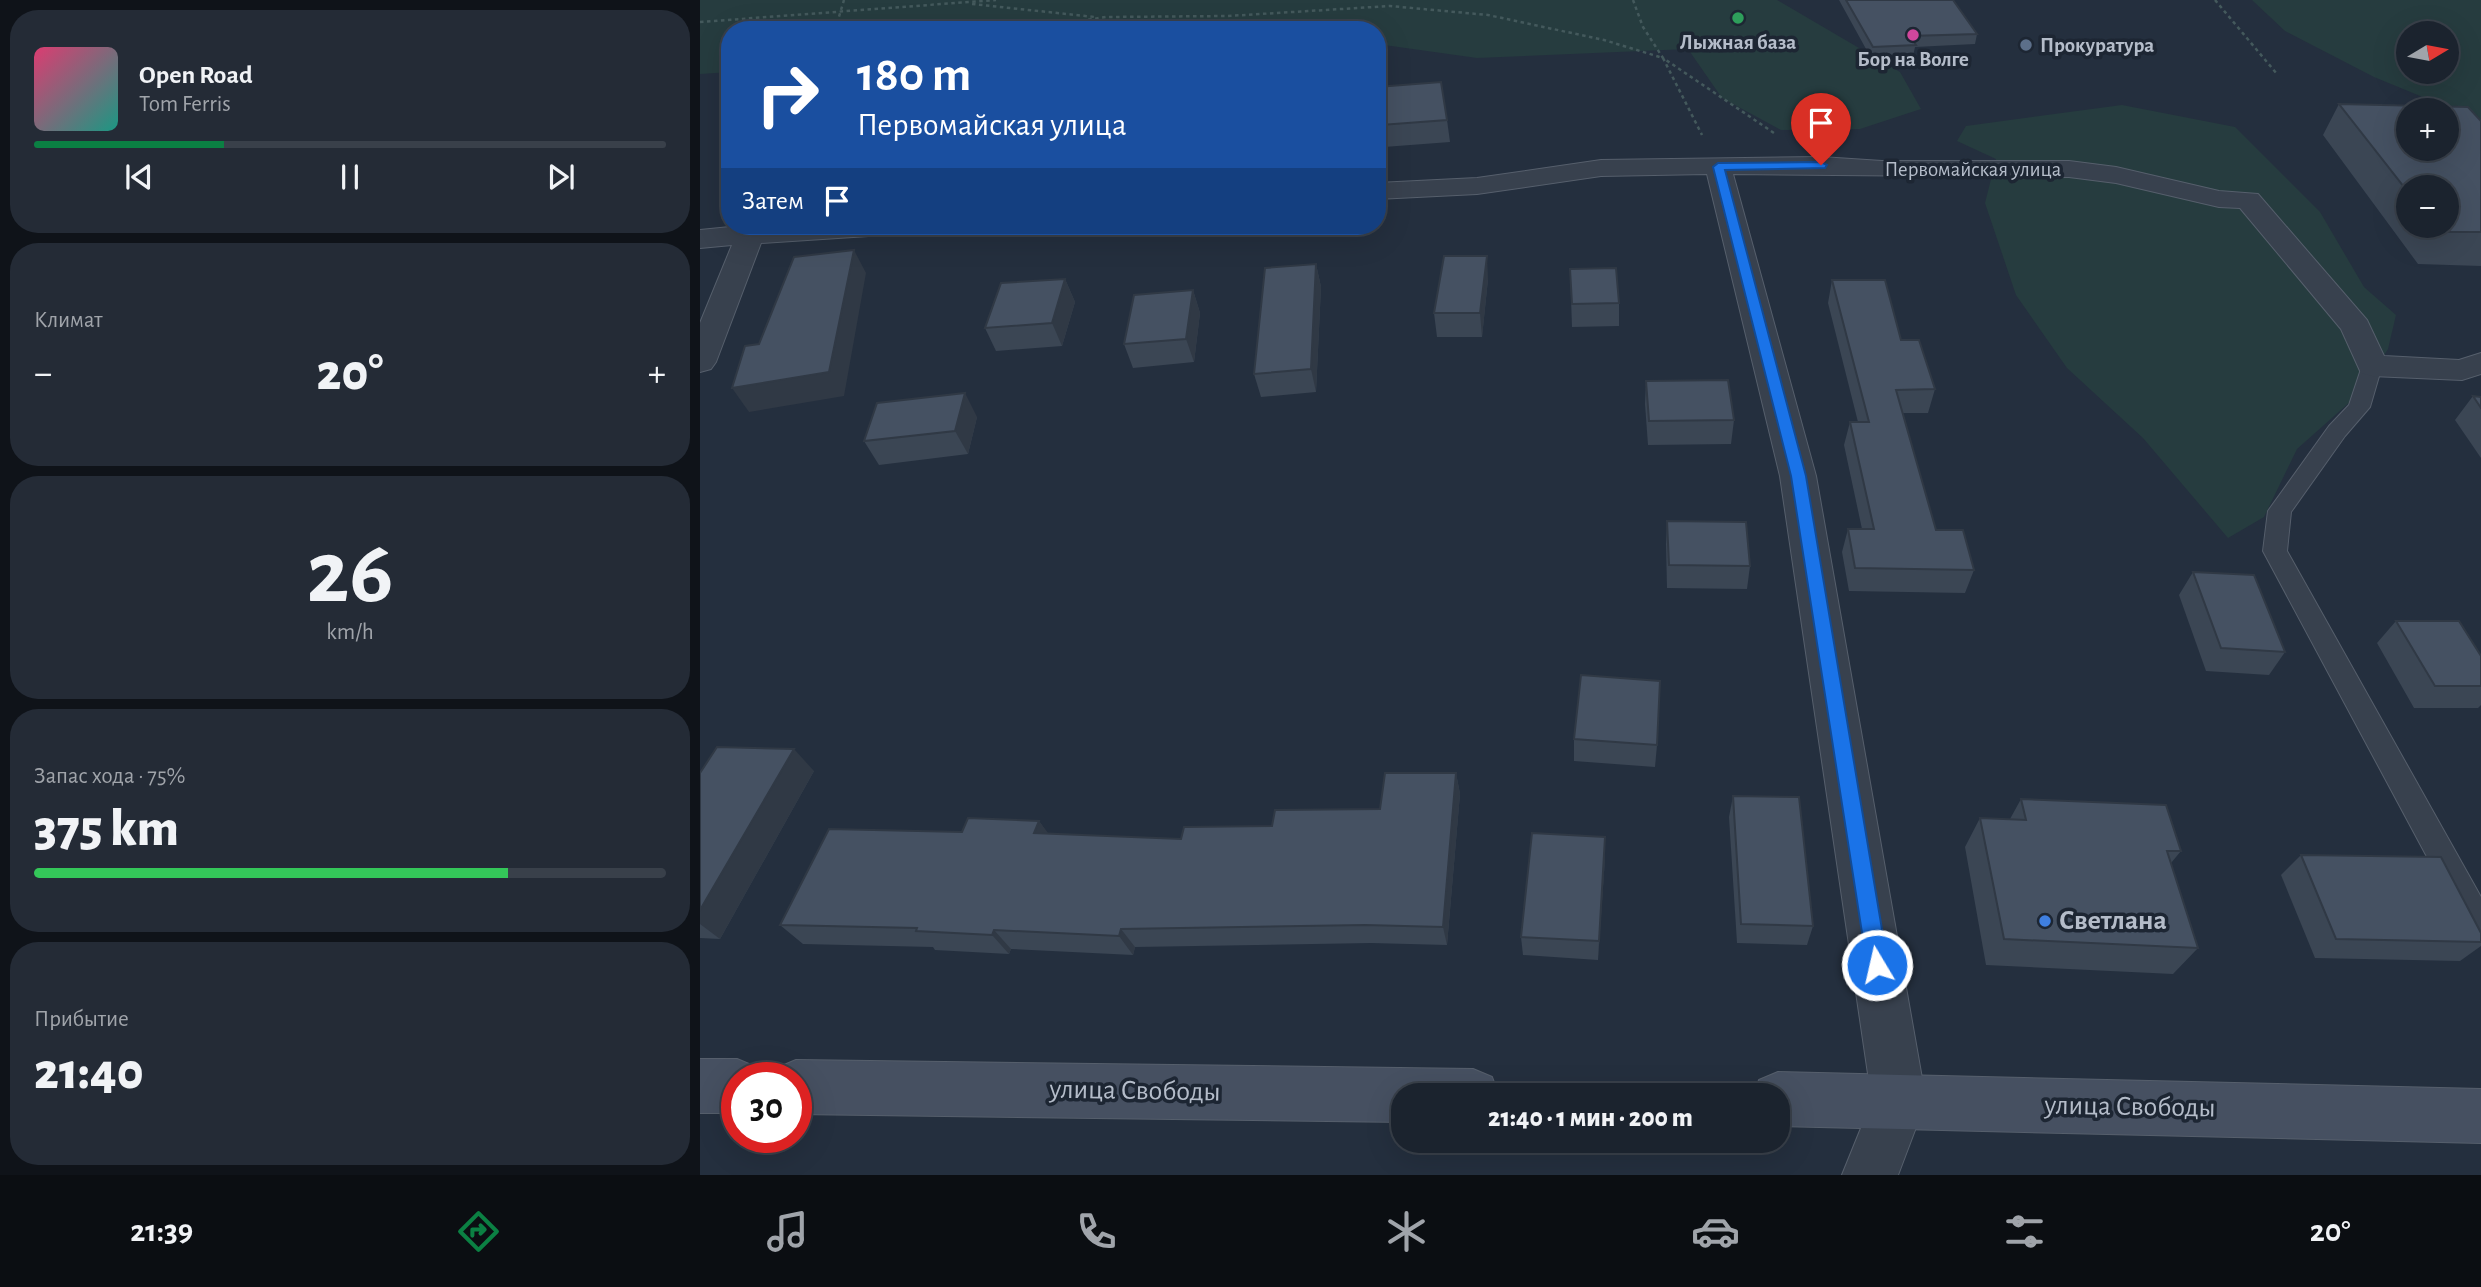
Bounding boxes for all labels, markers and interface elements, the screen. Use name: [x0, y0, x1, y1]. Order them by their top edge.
marker: Лыжная база: [1730, 10, 1746, 26]
north arrow: [2396, 21, 2459, 84]
map controls: [2396, 21, 2459, 238]
marker: Бор на Волге: [1905, 27, 1921, 43]
place label: Лыжная база: [1680, 32, 1796, 53]
place label: Прокуратура: [2040, 35, 2154, 56]
marker: Прокуратура: [2018, 37, 2034, 53]
icon: right: [742, 49, 833, 140]
place label: Бор на Волге: [1857, 49, 1969, 70]
text: 180 m: [857, 51, 971, 100]
text: Open Road: [139, 62, 253, 88]
text: Tom Ferris: [139, 93, 231, 116]
pin: [1791, 93, 1851, 165]
button: +: [2396, 98, 2459, 161]
icon: arrive: [1802, 104, 1840, 142]
text: Первомайская улица: [857, 109, 1127, 141]
icon: previous: [120, 158, 158, 196]
icon: pause: [331, 158, 369, 196]
icon: next: [542, 158, 580, 196]
street label: Первомайская улица: [1885, 159, 2062, 180]
button: −: [2396, 175, 2459, 238]
icon: arrive: [818, 182, 856, 220]
text: Затем: [742, 188, 804, 214]
text: Климат: [34, 309, 103, 332]
text: 20°: [316, 347, 384, 399]
text: −: [34, 355, 52, 393]
text: +: [648, 355, 666, 393]
text: 26: [307, 528, 393, 619]
text: km/h: [326, 621, 374, 644]
text: Запас хода · 75%: [34, 765, 186, 788]
text: 375 km: [34, 803, 179, 855]
place label: Светлана: [2059, 907, 2167, 935]
marker: Светлана: [2037, 913, 2053, 929]
position arrow: [1840, 928, 1914, 1002]
text: Прибытие: [34, 1008, 129, 1031]
text: 21:40: [34, 1046, 144, 1098]
speed limit sign: 30: [721, 1062, 812, 1153]
street label: улица Свободы: [1048, 1075, 1221, 1106]
street label: улица Свободы: [2043, 1091, 2216, 1122]
text: 21:40 · 1 мин · 200 m: [1488, 1105, 1693, 1131]
icon: directions: [454, 1207, 503, 1256]
icon: music: [763, 1207, 812, 1256]
icon: phone: [1072, 1207, 1121, 1256]
icon: climate: [1382, 1207, 1431, 1256]
icon: car: [1691, 1207, 1740, 1256]
icon: filters: [2000, 1207, 2049, 1256]
text: 21:39: [130, 1215, 193, 1247]
text: 20°: [2310, 1215, 2351, 1247]

